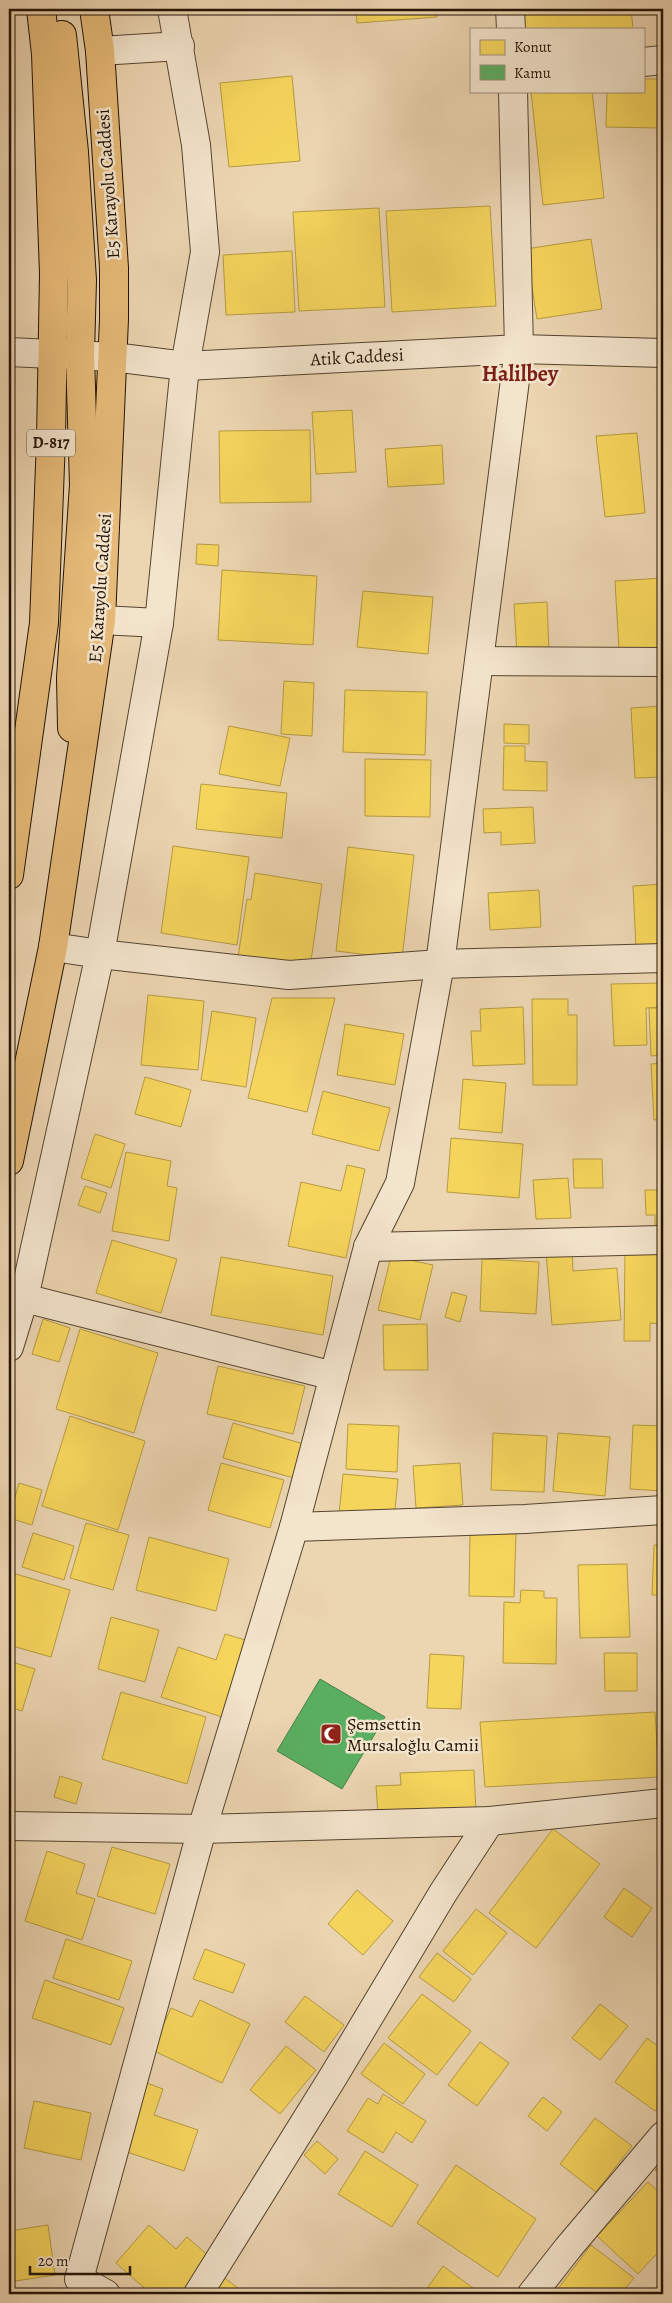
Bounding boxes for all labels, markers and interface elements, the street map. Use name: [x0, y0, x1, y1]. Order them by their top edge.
legend: [470, 28, 644, 92]
text: Konut: [514, 37, 552, 57]
text: Kamu: [514, 63, 552, 83]
street label: E5 Karayolu Caddesi: [91, 108, 125, 260]
street label: Atik Caddesi: [309, 343, 404, 371]
district label: Halilbey: [482, 359, 559, 389]
road number: D-817: [27, 429, 75, 456]
street label: E5 Karayolu Caddesi: [83, 512, 117, 664]
place label: Şemsettin Mursaloğlu Camii: [347, 1712, 479, 1757]
mosque icon: Şemsettin Mursaloğlu Camii: [319, 1722, 343, 1746]
scale bar: [30, 2243, 130, 2275]
text: 20 m: [38, 2251, 69, 2271]

